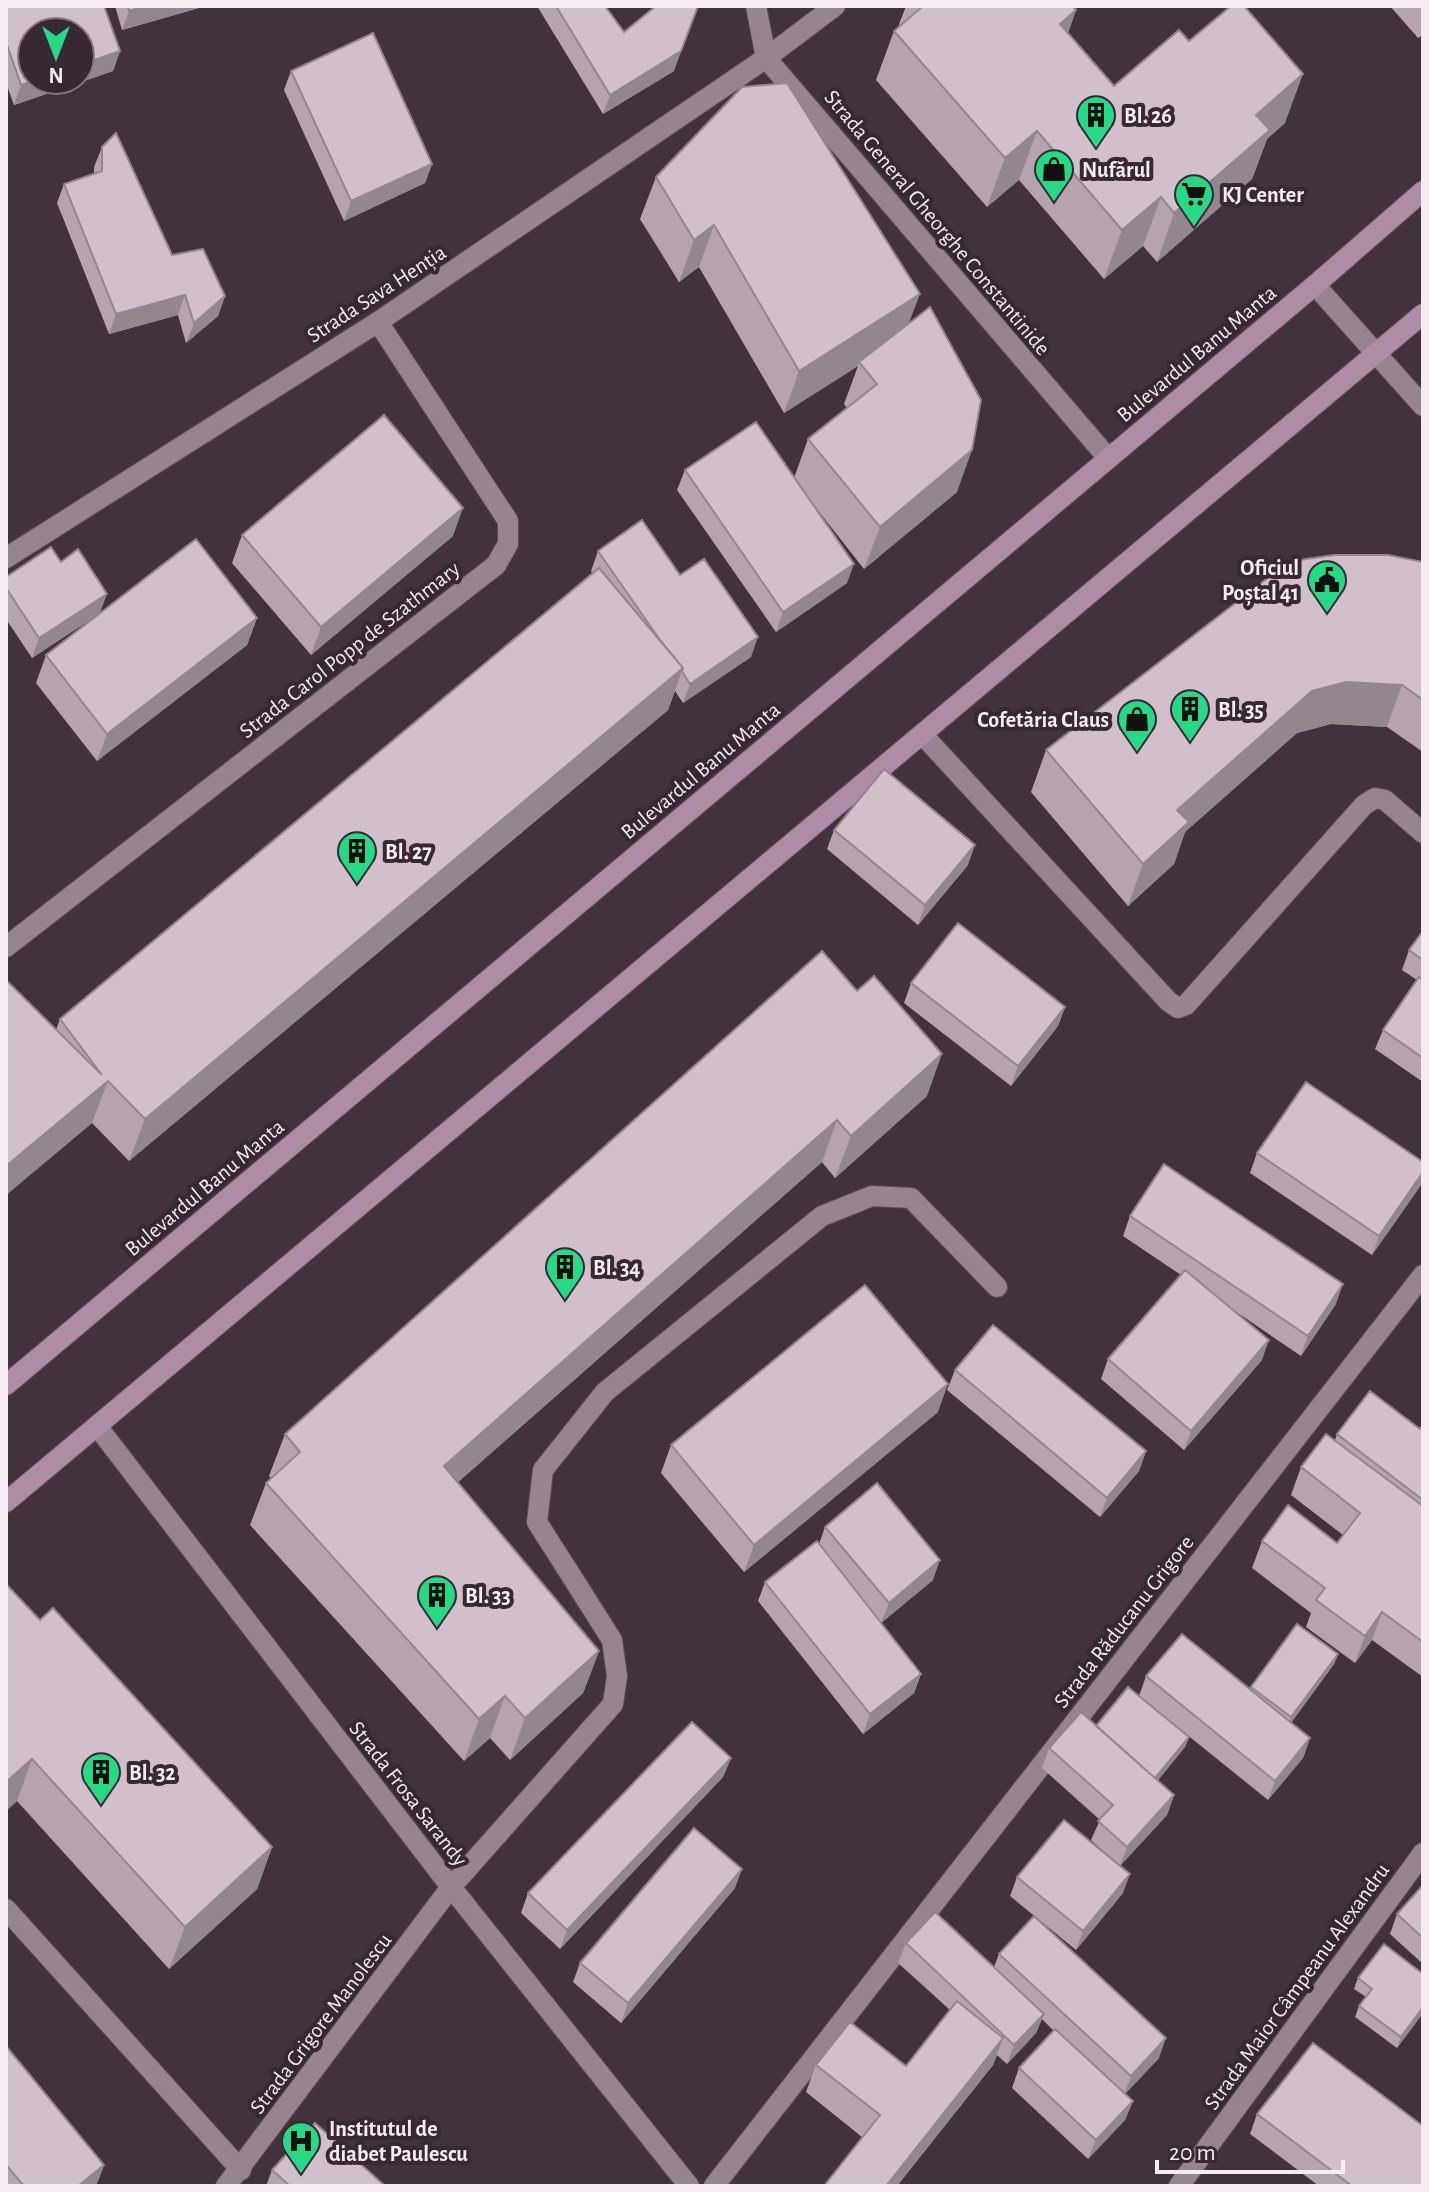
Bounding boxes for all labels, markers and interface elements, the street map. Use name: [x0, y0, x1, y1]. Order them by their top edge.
north arrow: [16, 16, 96, 96]
text: N: [48, 64, 64, 86]
street label: Strada General Gheorghe Constantinide: [820, 86, 1054, 359]
building icon: Bl. 26: [1075, 94, 1117, 149]
place label: Bl. 26: [1124, 105, 1172, 127]
shop icon: Nufărul: [1033, 148, 1075, 203]
place label: Nufărul: [1082, 159, 1151, 181]
supermarket icon: KJ Center: [1173, 173, 1215, 228]
place label: KJ Center: [1222, 184, 1304, 206]
street label: Strada Sava Henția: [303, 241, 451, 349]
street label: Bulevardul Banu Manta: [1113, 281, 1280, 426]
street label: Strada Carol Popp de Szathmary: [235, 557, 464, 742]
place label: Oficiul Poștal 41: [1222, 557, 1299, 607]
public building icon: Oficiul Poștal 41: [1306, 559, 1348, 614]
building icon: Bl. 35: [1169, 688, 1211, 743]
street label: Bulevardul Banu Manta: [617, 698, 784, 843]
shop icon: Cofetăria Claus: [1116, 698, 1158, 753]
place label: Bl. 35: [1218, 699, 1264, 721]
place label: Cofetăria Claus: [977, 709, 1109, 731]
building icon: Bl. 27: [336, 830, 378, 885]
place label: Bl. 27: [385, 841, 432, 863]
street label: Bulevardul Banu Manta: [121, 1115, 288, 1260]
building icon: Bl. 34: [544, 1246, 586, 1301]
place label: Bl. 34: [593, 1257, 640, 1279]
street label: Strada Răducanu Grigore: [1050, 1531, 1198, 1712]
building icon: Bl. 33: [416, 1574, 458, 1629]
place label: Bl. 33: [465, 1585, 511, 1607]
street label: Strada Frosa Sarandy: [345, 1717, 472, 1871]
building icon: Bl. 32: [80, 1751, 122, 1806]
place label: Bl. 32: [129, 1762, 176, 1784]
street label: Strada Maior Câmpeanu Alexandru: [1200, 1859, 1393, 2114]
street label: Strada Grigore Manolescu: [246, 1929, 396, 2118]
place label: Institutul de diabet Paulescu: [329, 2118, 468, 2165]
hospital icon: Institutul de diabet Paulescu: [280, 2120, 322, 2175]
scale bar: [1157, 2124, 1343, 2174]
text: 20 m: [1169, 2141, 1216, 2165]

